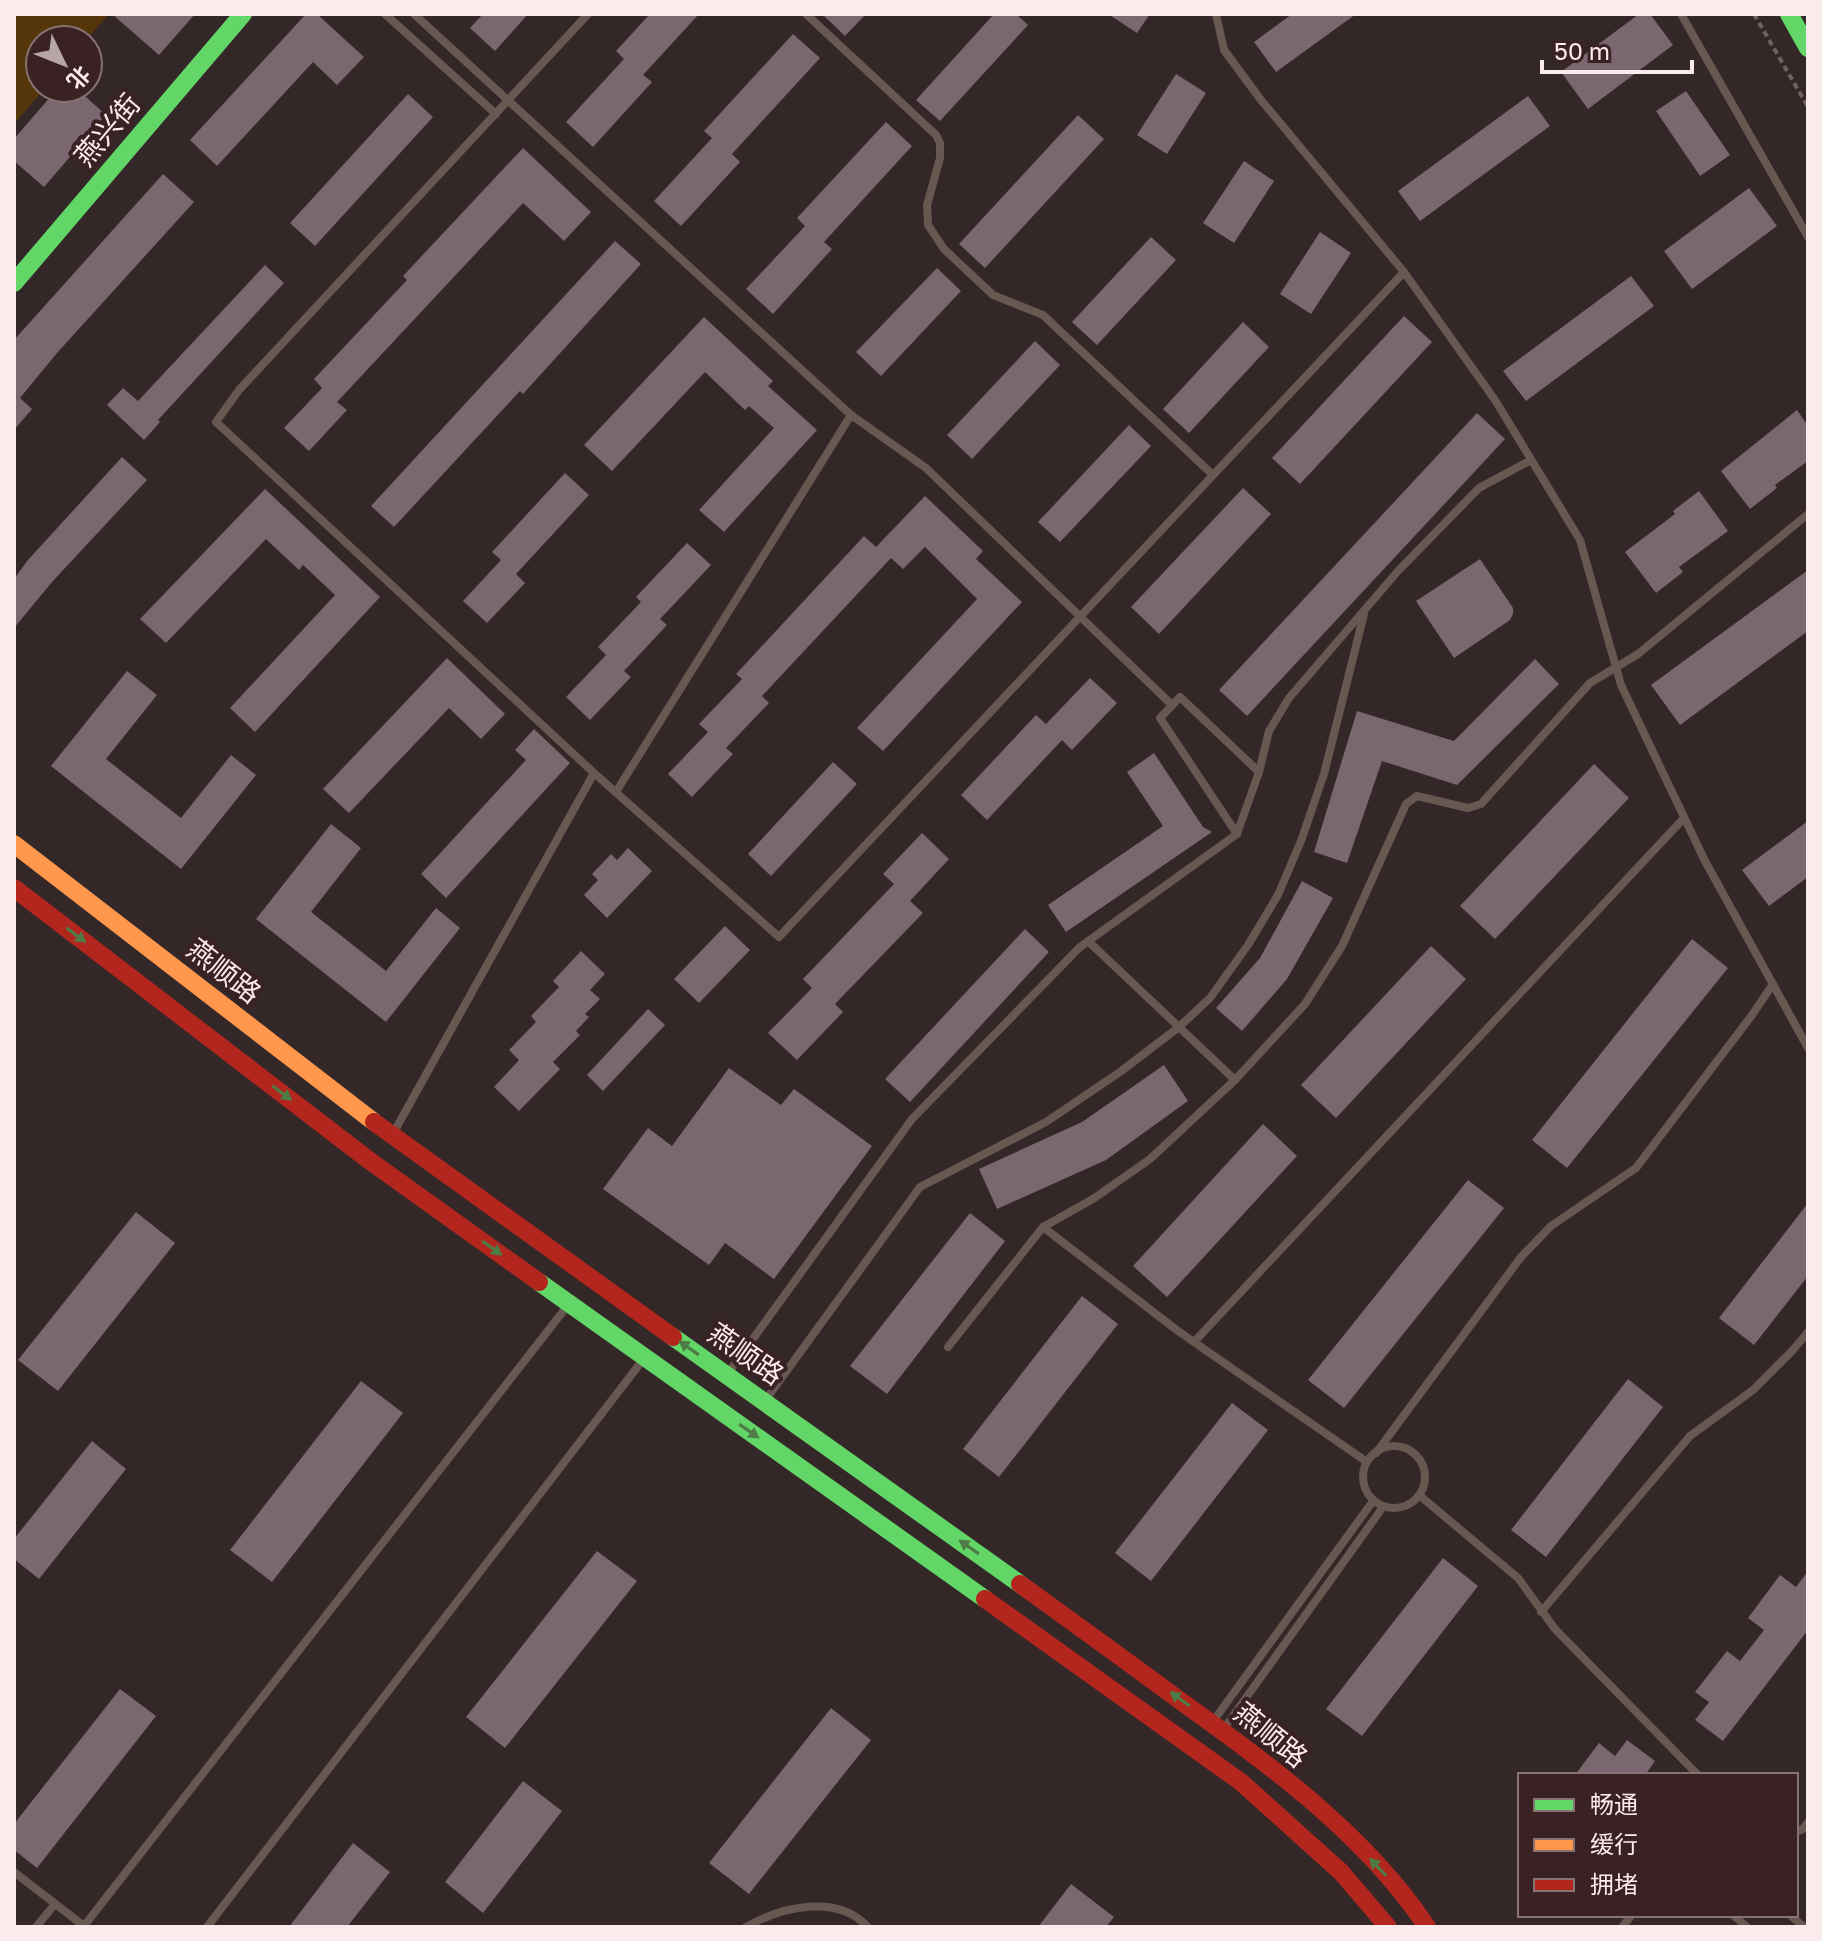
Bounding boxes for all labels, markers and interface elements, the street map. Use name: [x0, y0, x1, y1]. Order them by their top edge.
north arrow: [24, 24, 104, 104]
scale bar: [1542, 24, 1692, 74]
text: 50 m: [1554, 36, 1610, 65]
text: 北: [62, 61, 96, 95]
street label: 燕兴街: [67, 87, 146, 172]
one-way arrow: [66, 927, 86, 943]
street label: 燕顺路: [181, 932, 268, 1009]
one-way arrow: [272, 1085, 293, 1101]
one-way arrow: [481, 1239, 502, 1255]
street label: 燕顺路: [702, 1316, 790, 1391]
one-way arrow: [678, 1340, 699, 1356]
one-way arrow: [738, 1423, 760, 1439]
one-way arrow: [958, 1539, 980, 1555]
one-way arrow: [1169, 1692, 1190, 1708]
street label: 燕顺路: [1228, 1695, 1314, 1774]
legend: [1518, 1773, 1798, 1917]
text: 畅通: [1590, 1789, 1638, 1818]
text: 缓行: [1590, 1829, 1638, 1858]
one-way arrow: [1369, 1858, 1387, 1877]
text: 拥堵: [1590, 1869, 1638, 1898]

